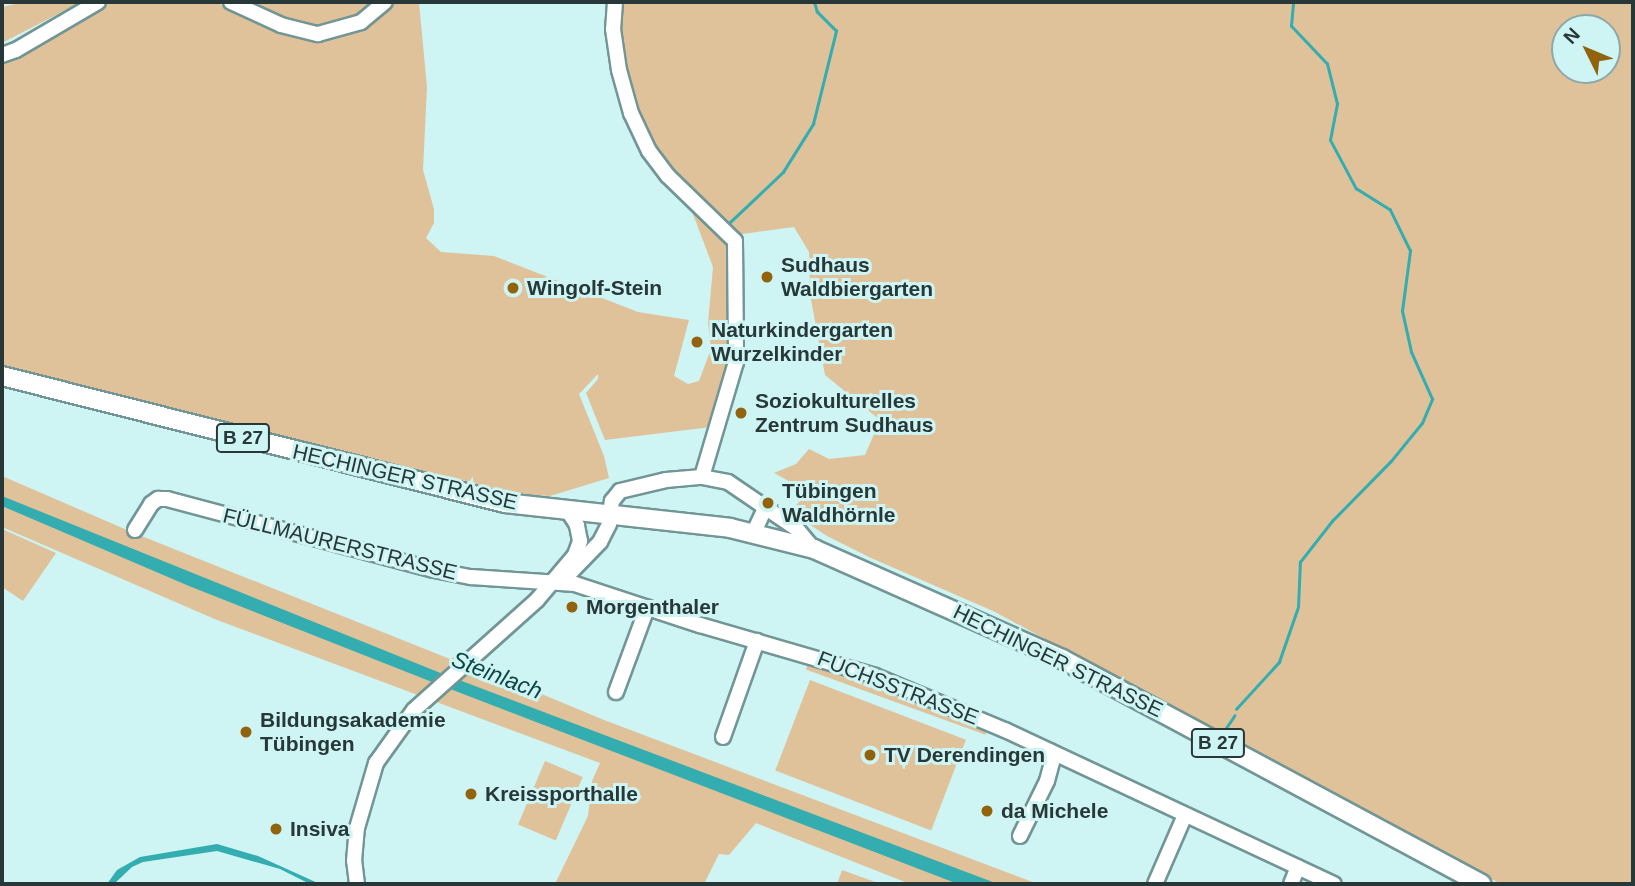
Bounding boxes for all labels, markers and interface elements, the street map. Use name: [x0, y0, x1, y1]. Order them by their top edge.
north arrow: [1551, 14, 1621, 84]
text: N: [1559, 24, 1584, 48]
place label: Sudhaus Waldbiergarten: [781, 252, 933, 302]
marker: Sudhaus Waldbiergarten: [759, 269, 775, 285]
place label: Wingolf-Stein: [527, 275, 662, 301]
marker: Wingolf-Stein: [505, 280, 521, 296]
place label: Naturkindergarten Wurzelkinder: [711, 317, 893, 367]
marker: Naturkindergarten Wurzelkinder: [689, 334, 705, 350]
place label: Soziokulturelles Zentrum Sudhaus: [755, 388, 934, 438]
marker: Soziokulturelles Zentrum Sudhaus: [733, 405, 749, 421]
road number: B 27: [215, 422, 271, 453]
street label: HECHINGER STRASSE: [290, 439, 520, 515]
place label: Tübingen Waldhörnle: [782, 478, 896, 528]
marker: Tübingen Waldhörnle: [760, 495, 776, 511]
street label: FÜLLMAURERSTRASSE: [220, 503, 460, 585]
place label: Morgenthaler: [586, 594, 719, 620]
marker: Morgenthaler: [564, 599, 580, 615]
street label: HECHINGER STRASSE: [949, 599, 1167, 723]
water label: Steinlach: [448, 645, 546, 705]
street label: FUCHSSTRASSE: [814, 646, 982, 730]
place label: Bildungsakademie Tübingen: [260, 707, 446, 757]
marker: Bildungsakademie Tübingen: [238, 724, 254, 740]
road number: B 27: [1190, 728, 1246, 758]
place label: TV Derendingen: [884, 742, 1045, 768]
marker: TV Derendingen: [862, 747, 878, 763]
place label: Kreissporthalle: [485, 781, 638, 807]
marker: Kreissporthalle: [463, 786, 479, 802]
place label: da Michele: [1001, 798, 1108, 824]
marker: da Michele: [979, 803, 995, 819]
place label: Insiva: [290, 816, 350, 842]
marker: Insiva: [268, 821, 284, 837]

